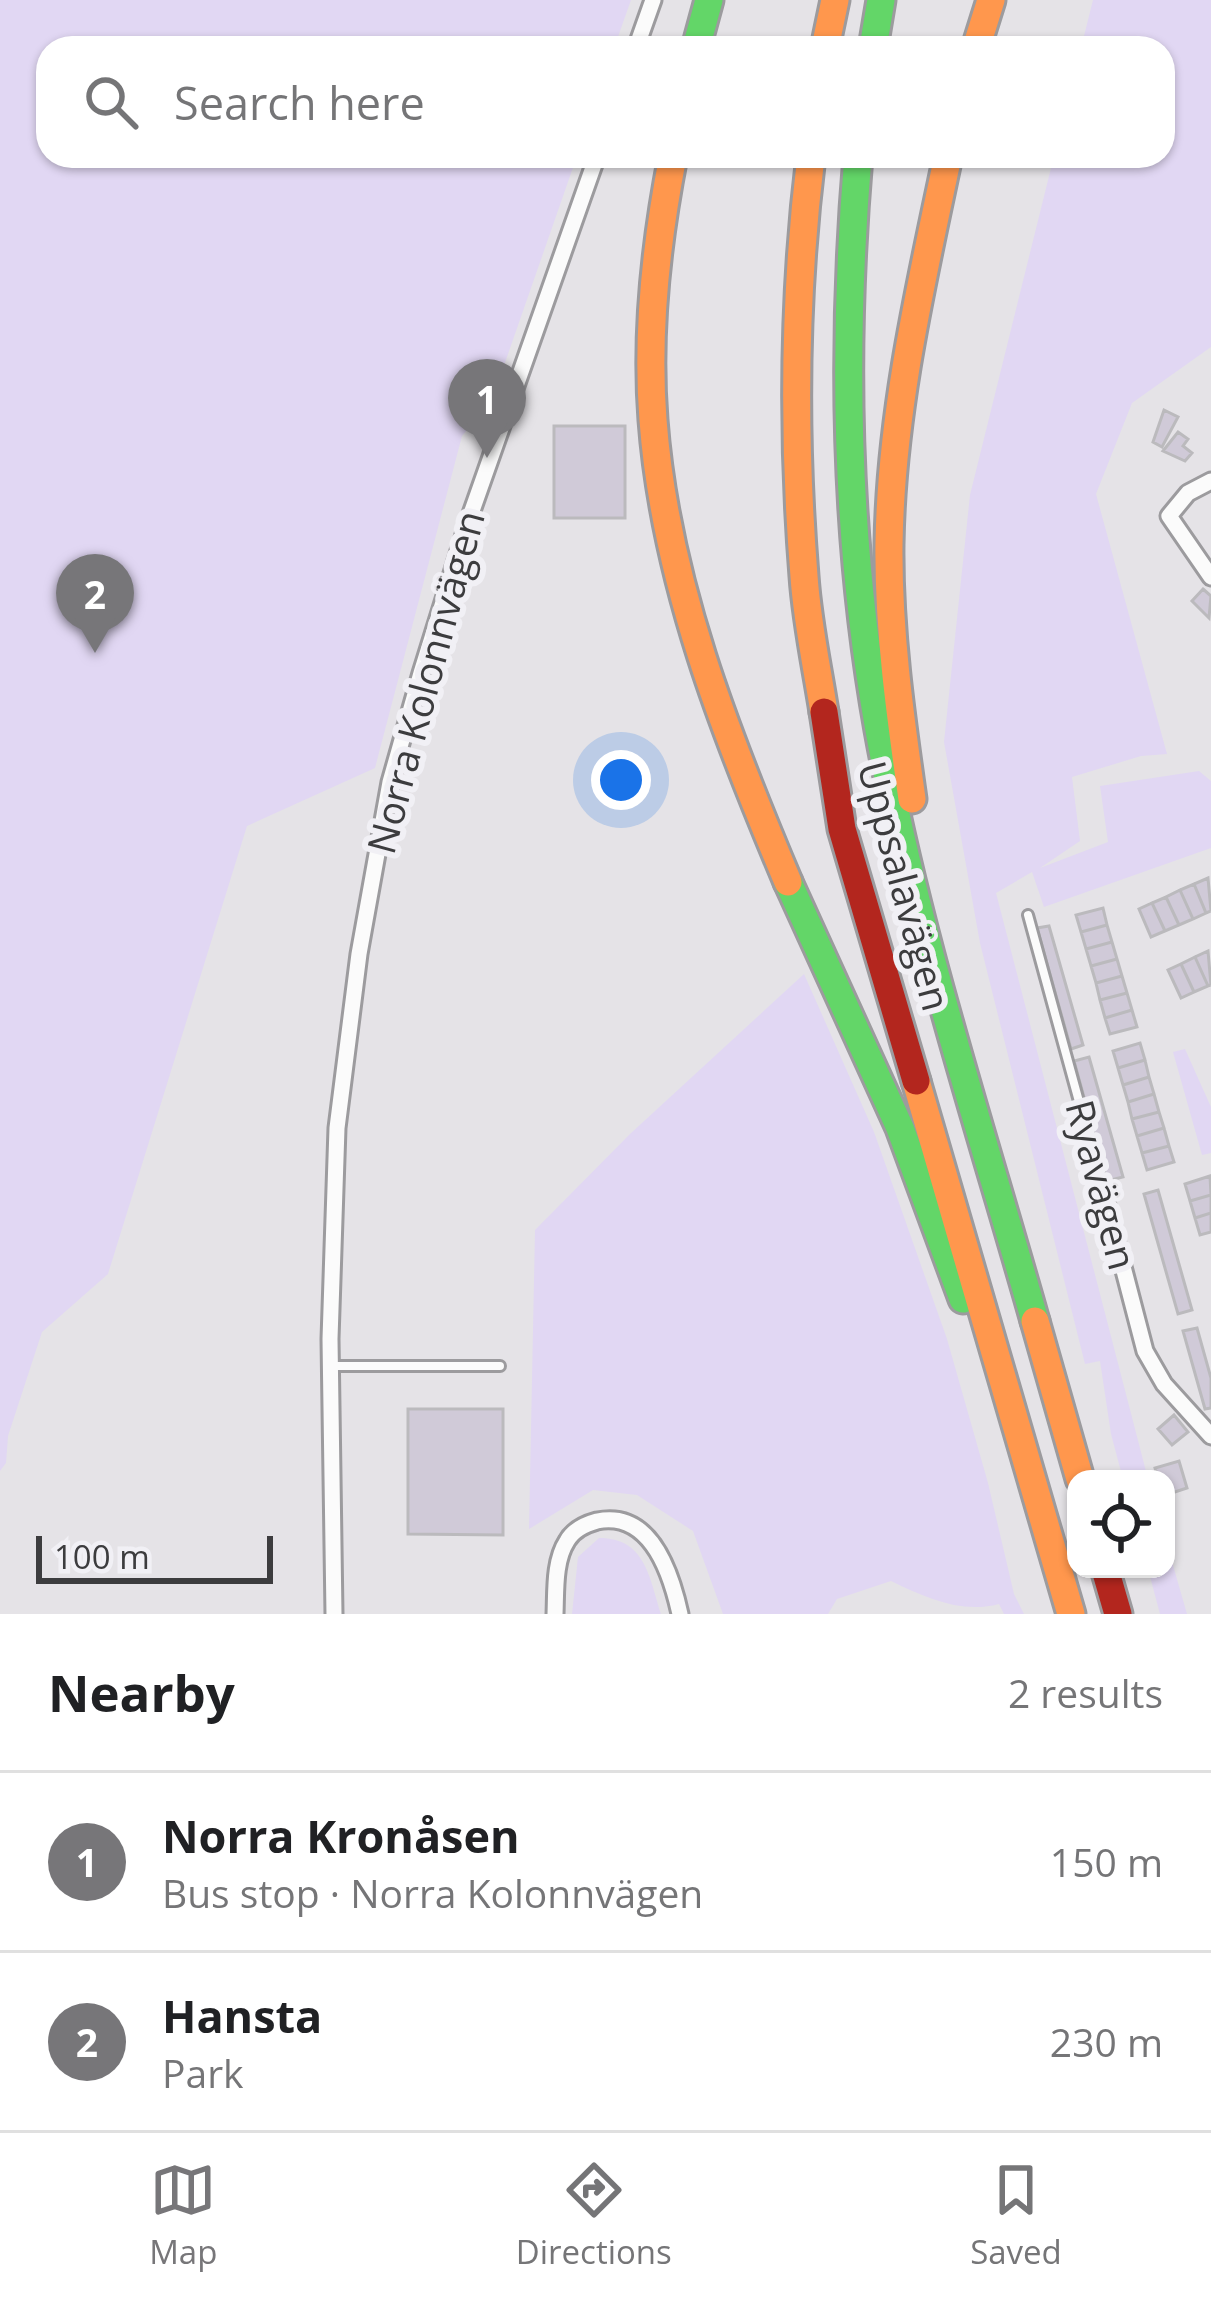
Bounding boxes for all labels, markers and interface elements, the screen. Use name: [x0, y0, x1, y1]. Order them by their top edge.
search box: [36, 36, 1175, 168]
icon: search: [78, 69, 144, 135]
text: Search here: [174, 72, 425, 133]
pin: 1: [448, 359, 526, 458]
street label: Norra Kolonnvägen: [353, 504, 496, 859]
pin: 2: [56, 554, 134, 653]
your location: [591, 750, 651, 810]
street label: Uppsalavägen: [847, 755, 964, 1016]
street label: Ryavägen: [1054, 1094, 1150, 1275]
map controls: [1067, 1470, 1175, 1578]
button: locate: [1067, 1470, 1175, 1578]
scale bar: [36, 1530, 273, 1583]
text: 100 m: [54, 1534, 150, 1579]
text: Nearby: [48, 1657, 235, 1727]
text: 2 results: [1008, 1666, 1163, 1719]
text: Norra Kronåsen: [162, 1805, 520, 1866]
text: 1: [76, 1835, 98, 1888]
text: 150 m: [1050, 1835, 1163, 1888]
text: Bus stop · Norra Kolonnvägen: [162, 1866, 703, 1919]
text: Hansta: [162, 1985, 322, 2046]
text: 2: [76, 2015, 98, 2068]
text: 230 m: [1050, 2015, 1163, 2068]
text: Park: [162, 2046, 244, 2099]
tab: Map: [149, 2157, 217, 2274]
tab: Directions: [516, 2157, 672, 2274]
tab: Saved: [970, 2157, 1062, 2274]

